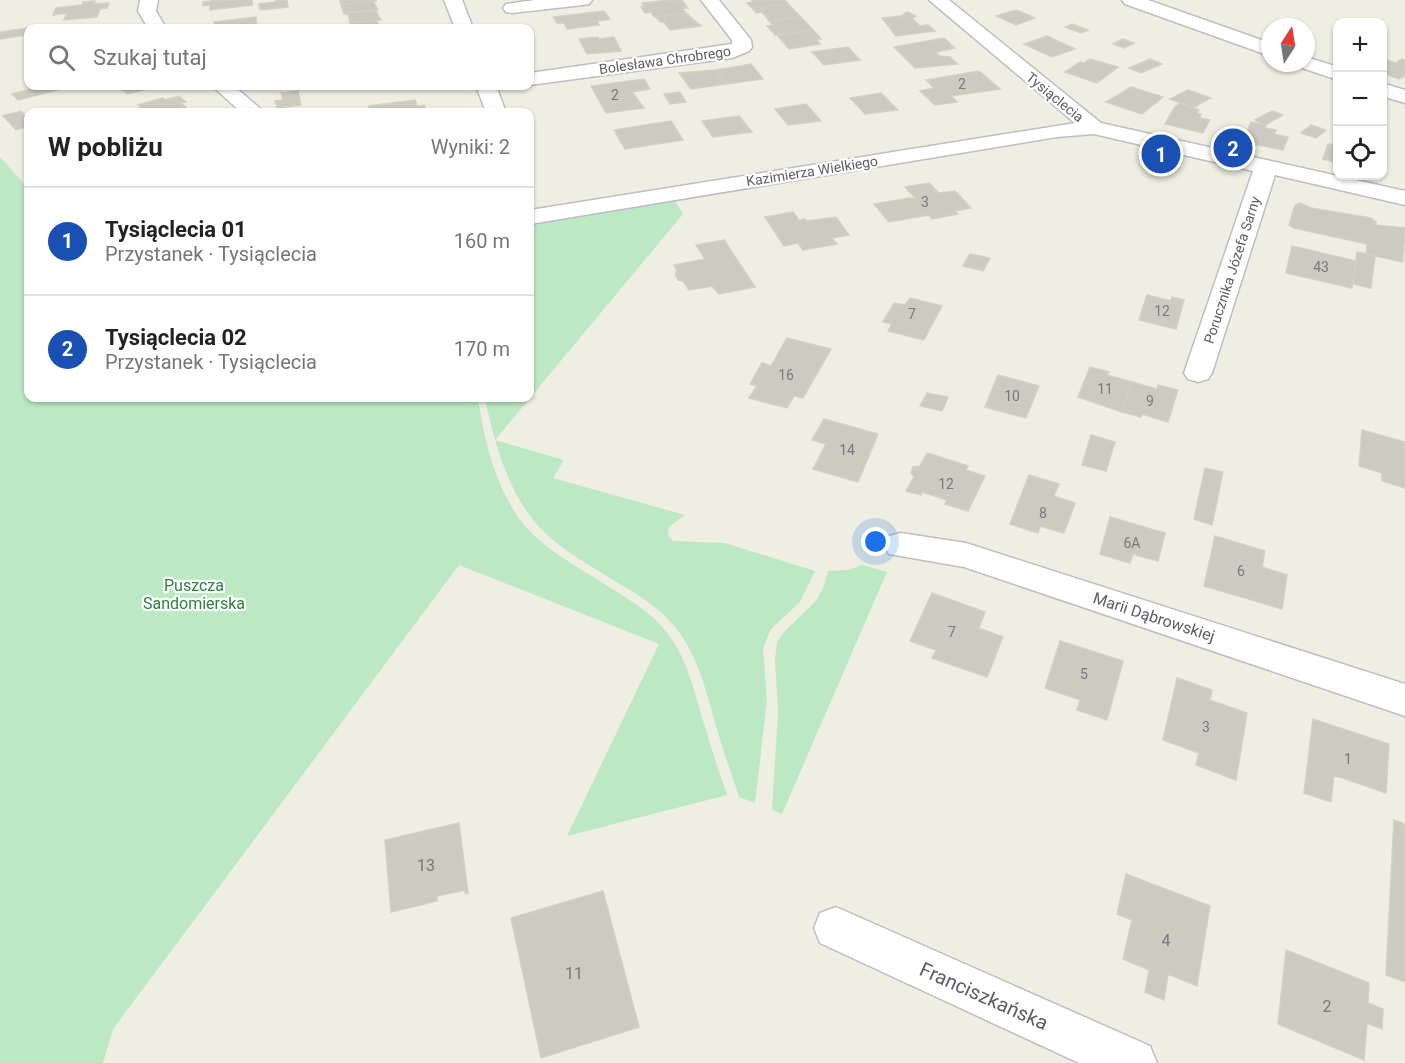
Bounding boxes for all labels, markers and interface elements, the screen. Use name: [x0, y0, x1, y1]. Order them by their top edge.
north arrow: [1261, 18, 1315, 72]
map controls: [1333, 18, 1387, 180]
button: +: [1333, 18, 1387, 72]
search box: [24, 24, 534, 90]
icon: search: [45, 41, 78, 74]
street label: Bolesława Chrobrego: [598, 43, 732, 77]
text: Szukaj tutaj: [93, 45, 207, 70]
street label: Tysiąclecia: [1023, 69, 1087, 125]
button: −: [1333, 72, 1387, 126]
house number: 2: [958, 76, 966, 92]
house number: 2: [611, 87, 619, 103]
pin: 2: [1214, 126, 1252, 170]
button: locate: [1333, 126, 1387, 180]
text: W pobliżu: [48, 132, 163, 162]
pin: 1: [1142, 132, 1180, 176]
text: Wyniki: 2: [431, 135, 510, 159]
street label: Kazimierza Wielkiego: [745, 153, 879, 189]
house number: 3: [921, 194, 929, 210]
street label: Porucznika Józefa Sarny: [1201, 194, 1263, 346]
text: Tysiąclecia 01: [105, 217, 247, 242]
text: 1: [62, 229, 73, 253]
text: 160 m: [454, 229, 510, 253]
text: Przystanek · Tysiąclecia: [105, 242, 317, 266]
house number: 43: [1313, 259, 1329, 275]
house number: 12: [1154, 303, 1170, 319]
house number: 7: [908, 306, 916, 322]
text: Tysiąclecia 02: [105, 325, 247, 350]
text: 2: [62, 337, 73, 361]
text: 170 m: [454, 337, 510, 361]
text: Przystanek · Tysiąclecia: [105, 350, 317, 374]
house number: 16: [778, 367, 794, 383]
house number: 11: [1097, 381, 1113, 397]
house number: 10: [1004, 388, 1020, 404]
house number: 9: [1146, 393, 1154, 409]
house number: 14: [839, 442, 855, 458]
house number: 12: [938, 476, 954, 492]
house number: 8: [1039, 505, 1047, 521]
your location: [861, 527, 890, 556]
house number: 6A: [1123, 535, 1141, 551]
house number: 6: [1237, 563, 1245, 579]
park label: Puszcza Sandomierska: [143, 576, 245, 613]
street label: Marii Dąbrowskiej: [1091, 588, 1217, 646]
house number: 7: [948, 624, 956, 640]
house number: 5: [1080, 666, 1088, 682]
house number: 3: [1202, 719, 1210, 735]
house number: 1: [1344, 751, 1352, 767]
house number: 13: [417, 856, 435, 875]
house number: 4: [1162, 931, 1171, 950]
street label: Franciszkańska: [916, 957, 1052, 1035]
house number: 11: [565, 964, 583, 983]
house number: 2: [1323, 997, 1332, 1016]

